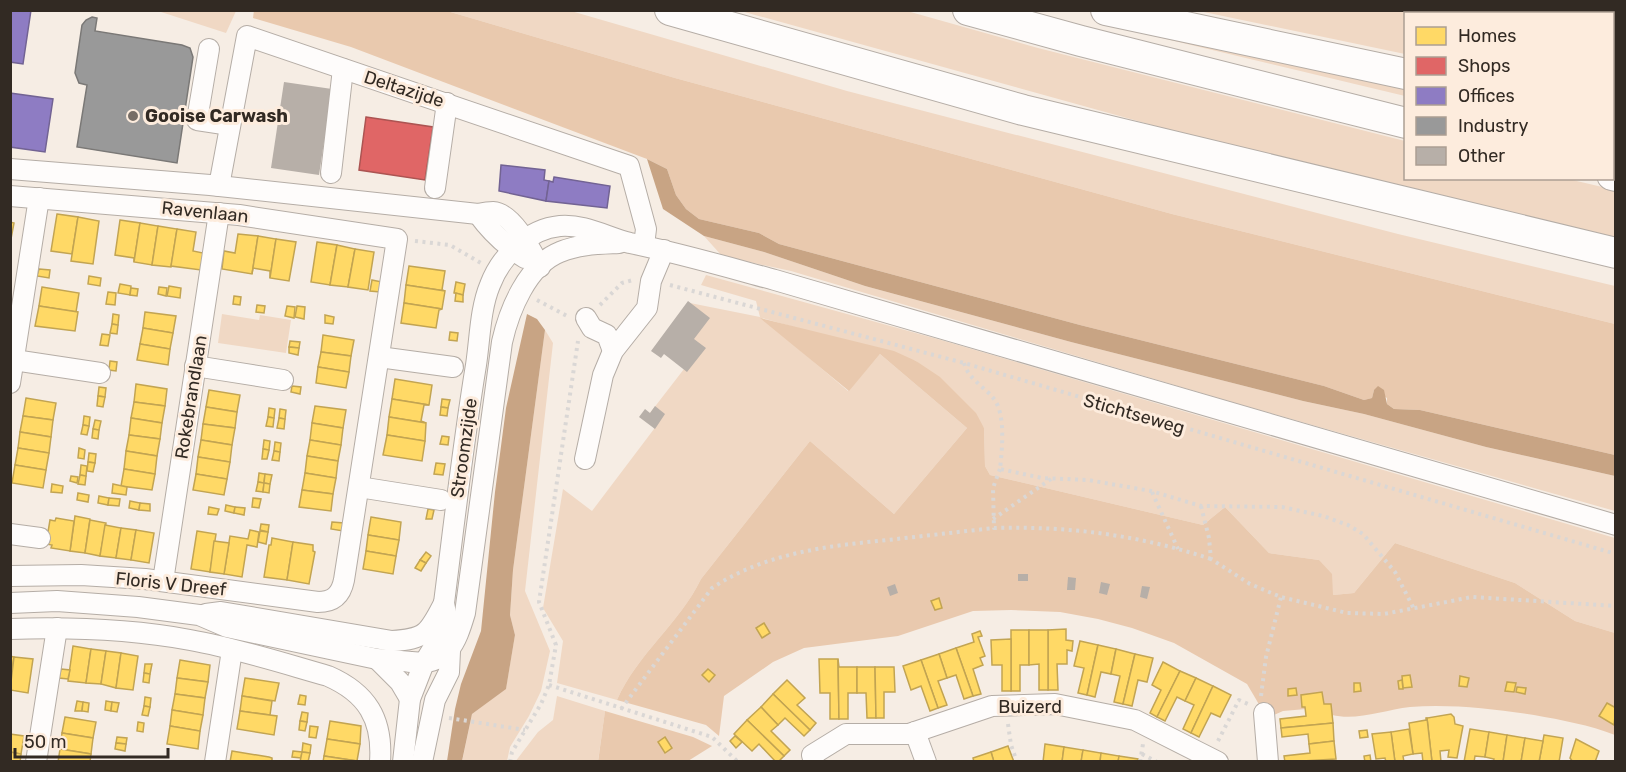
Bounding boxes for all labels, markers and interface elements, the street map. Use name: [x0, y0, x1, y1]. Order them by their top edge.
legend: [1404, 12, 1614, 180]
text: Homes: [1458, 25, 1516, 47]
text: Shops: [1458, 55, 1510, 77]
street label: Deltazijde: [361, 66, 447, 112]
text: Offices: [1458, 85, 1515, 107]
place label: Gooise Carwash: [145, 105, 288, 127]
marker: Gooise Carwash: [126, 109, 140, 123]
text: Industry: [1458, 115, 1528, 137]
text: Other: [1458, 145, 1505, 167]
street label: Ravenlaan: [160, 196, 250, 228]
street label: Rokebrandlaan: [170, 334, 212, 460]
street label: Stichtseweg: [1081, 389, 1187, 439]
street label: Stroomzijde: [446, 397, 482, 499]
street label: Floris V Dreef: [115, 567, 228, 601]
street label: Buizerd: [998, 696, 1062, 718]
scale bar: [15, 721, 168, 759]
text: 50 m: [24, 731, 67, 753]

